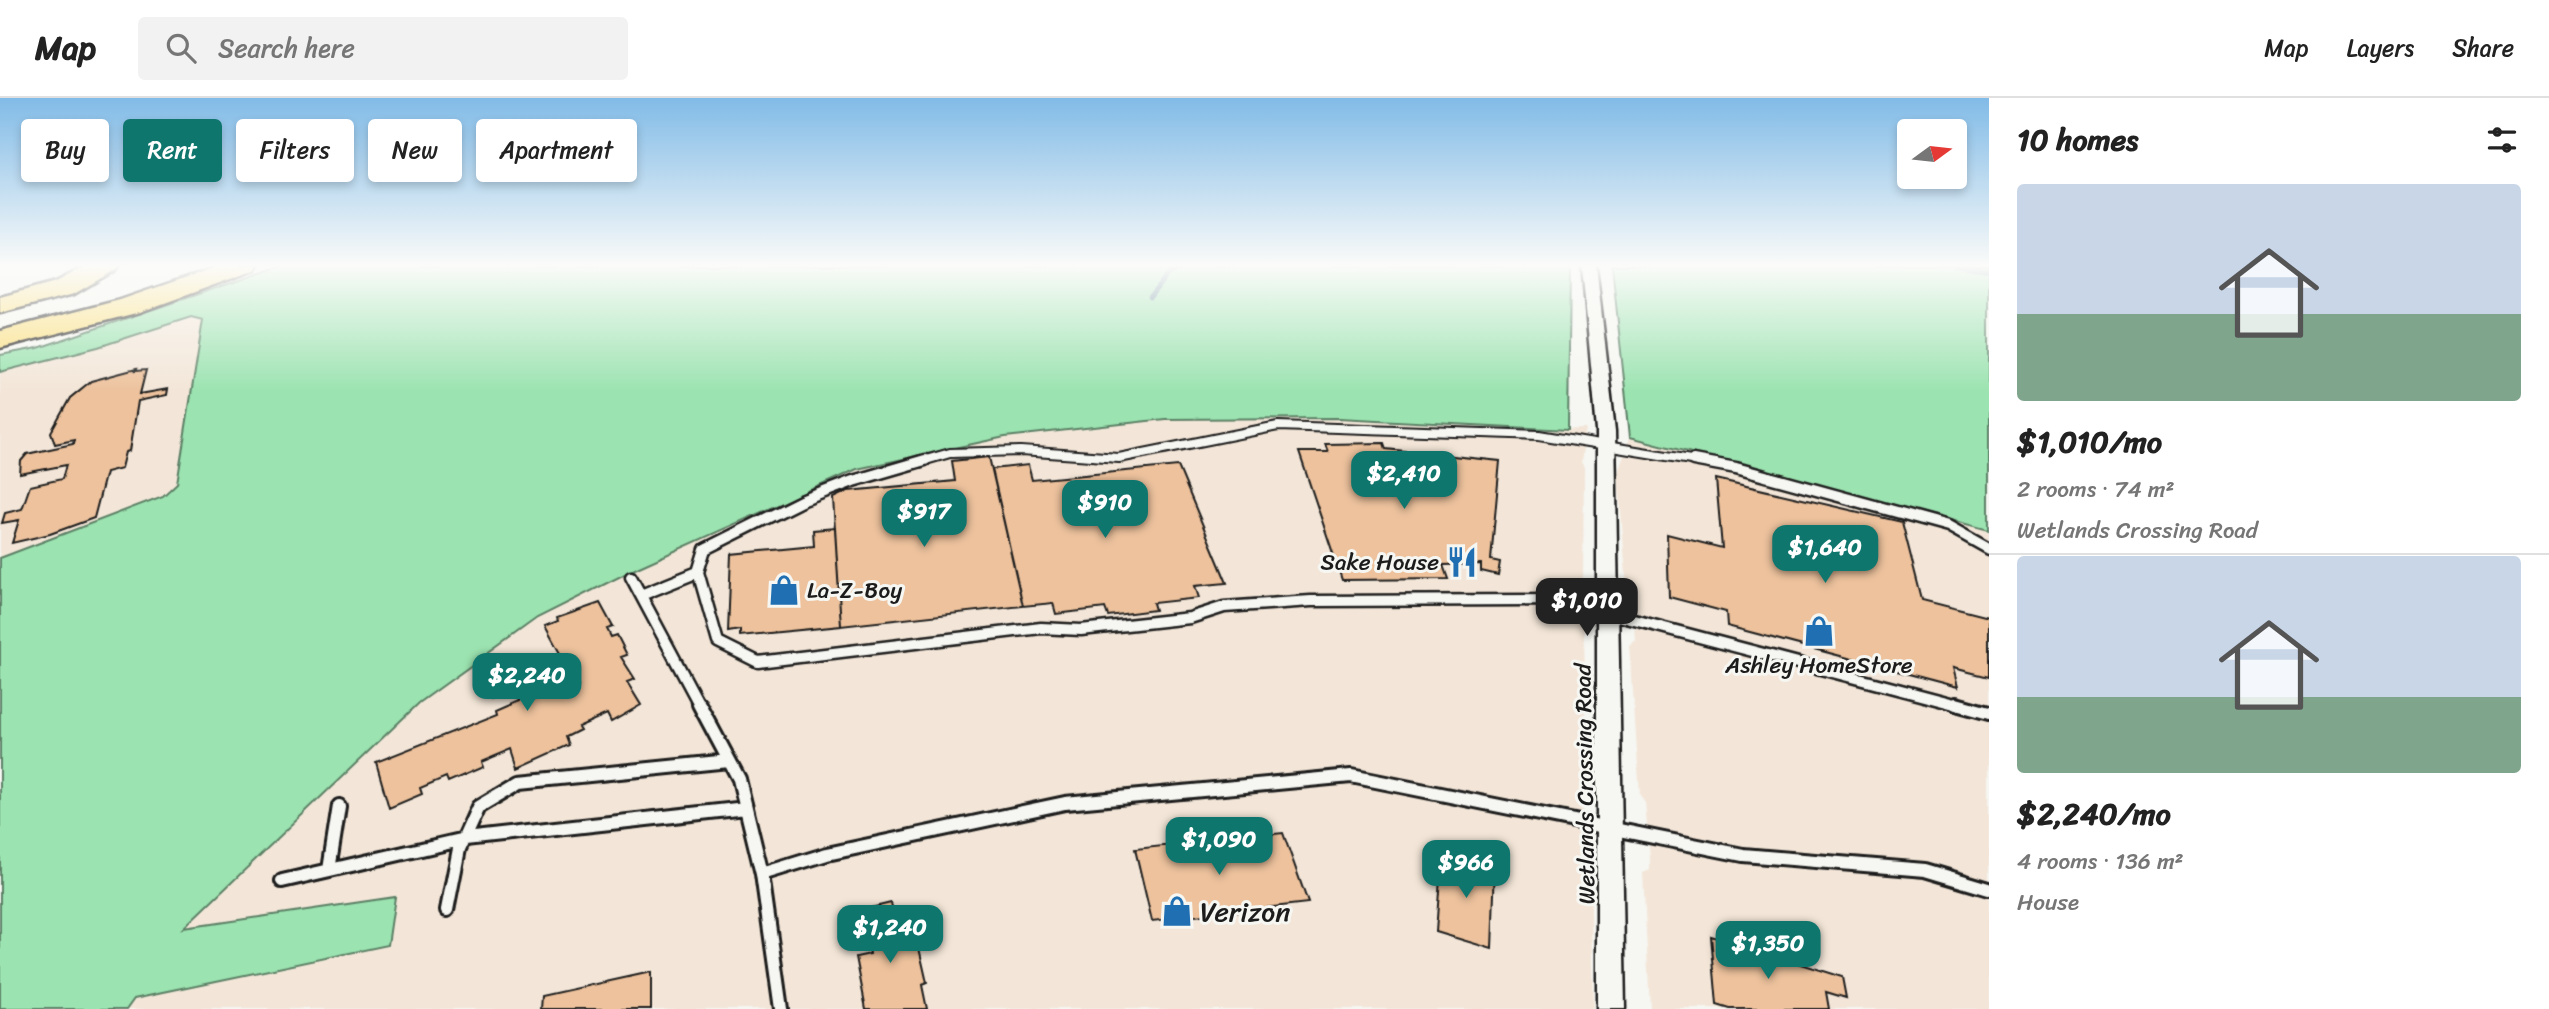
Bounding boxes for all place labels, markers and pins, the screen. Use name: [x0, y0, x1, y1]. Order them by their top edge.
pin: $2,410: [1347, 452, 1461, 511]
pin: $910: [1064, 480, 1146, 540]
pin: $917: [883, 490, 965, 549]
pin: $1,640: [1768, 526, 1882, 585]
place label: Sake House: [1321, 542, 1439, 583]
restaurant icon: Sake House: [1445, 545, 1479, 579]
place label: La-Z-Boy: [807, 570, 902, 611]
shop icon: La-Z-Boy: [767, 573, 801, 607]
pin: $1,010: [1530, 578, 1644, 638]
shop icon: Ashley HomeStore: [1802, 614, 1836, 648]
place label: Ashley HomeStore: [1724, 645, 1913, 686]
pin: $2,240: [470, 654, 584, 713]
pin: $1,090: [1162, 818, 1276, 877]
pin: $966: [1425, 840, 1507, 900]
place label: Verizon: [1200, 887, 1290, 936]
shop icon: Verizon: [1160, 894, 1194, 928]
pin: $1,240: [833, 906, 947, 965]
pin: $1,350: [1711, 922, 1825, 981]

